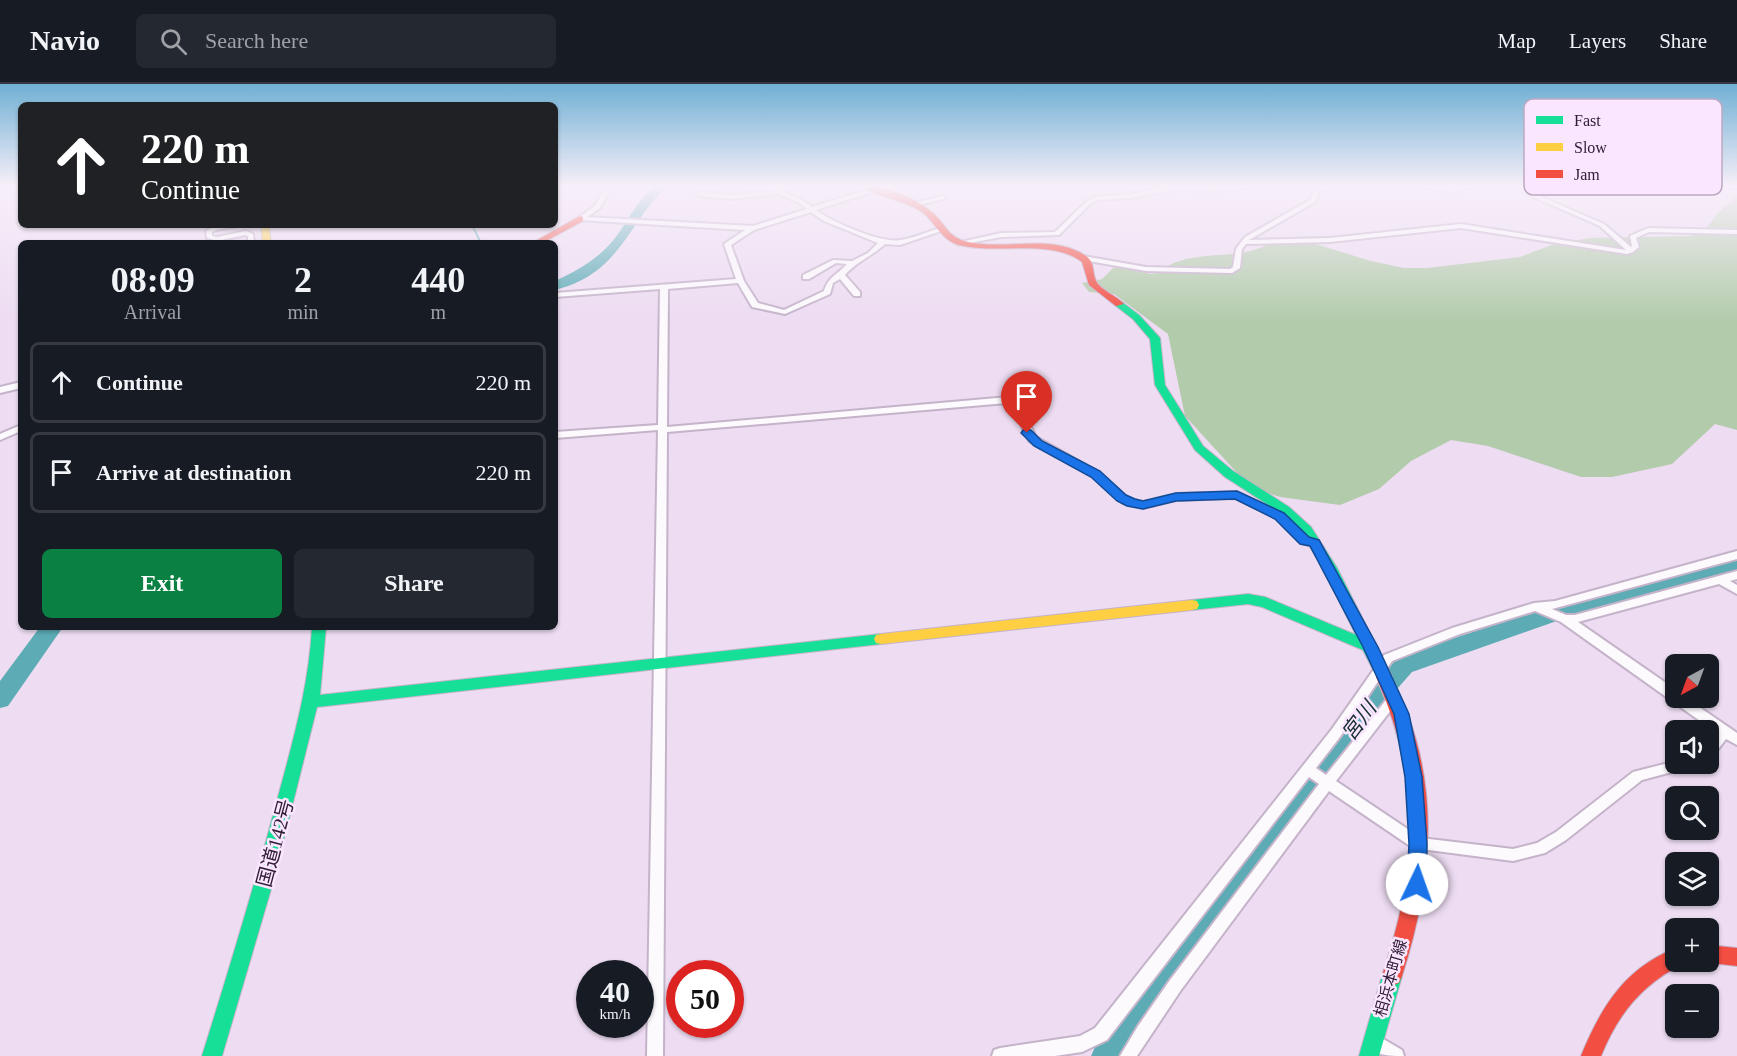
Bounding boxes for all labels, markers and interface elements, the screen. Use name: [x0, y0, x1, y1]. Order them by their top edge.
search box: [136, 14, 556, 68]
text: Navio: [30, 25, 100, 56]
icon: search: [157, 25, 190, 58]
text: Search here: [205, 28, 308, 53]
text: Map: [1498, 29, 1536, 53]
text: Layers: [1569, 29, 1626, 53]
text: Share: [1659, 29, 1707, 53]
legend: [1524, 99, 1722, 195]
text: Fast: [1574, 112, 1601, 129]
icon: ahead: [42, 126, 120, 204]
text: 220 m: [141, 126, 250, 172]
text: Slow: [1574, 139, 1607, 156]
text: Jam: [1574, 166, 1600, 183]
text: Continue: [141, 175, 240, 205]
text: 08:09: [111, 260, 195, 300]
text: 2: [294, 260, 312, 300]
text: 440: [411, 260, 465, 300]
text: Arrival: [124, 301, 182, 323]
text: min: [287, 301, 319, 323]
text: m: [431, 301, 446, 323]
icon: ahead: [45, 366, 78, 399]
text: Continue: [96, 370, 183, 395]
text: 220 m: [475, 370, 531, 395]
pin: [1001, 371, 1052, 433]
icon: arrive: [1010, 380, 1043, 413]
icon: arrive: [45, 456, 78, 489]
text: Arrive at destination: [96, 460, 292, 485]
text: 220 m: [475, 460, 531, 485]
button: Exit: [42, 549, 282, 618]
button: Share: [294, 549, 534, 618]
north arrow: [1665, 654, 1719, 708]
map controls: [1665, 654, 1719, 1038]
water label: 宮川: [1337, 695, 1382, 745]
button: sound: [1665, 720, 1719, 774]
button: search: [1665, 786, 1719, 840]
street label: 国道142号: [253, 797, 297, 889]
position arrow: [1385, 852, 1449, 916]
button: layers: [1665, 852, 1719, 906]
button: +: [1665, 918, 1719, 972]
street label: 相浜本町線: [1371, 937, 1410, 1019]
speed limit sign: 50: [666, 960, 744, 1038]
text: 40: [600, 975, 630, 1008]
button: −: [1665, 984, 1719, 1038]
text: km/h: [600, 1006, 630, 1022]

